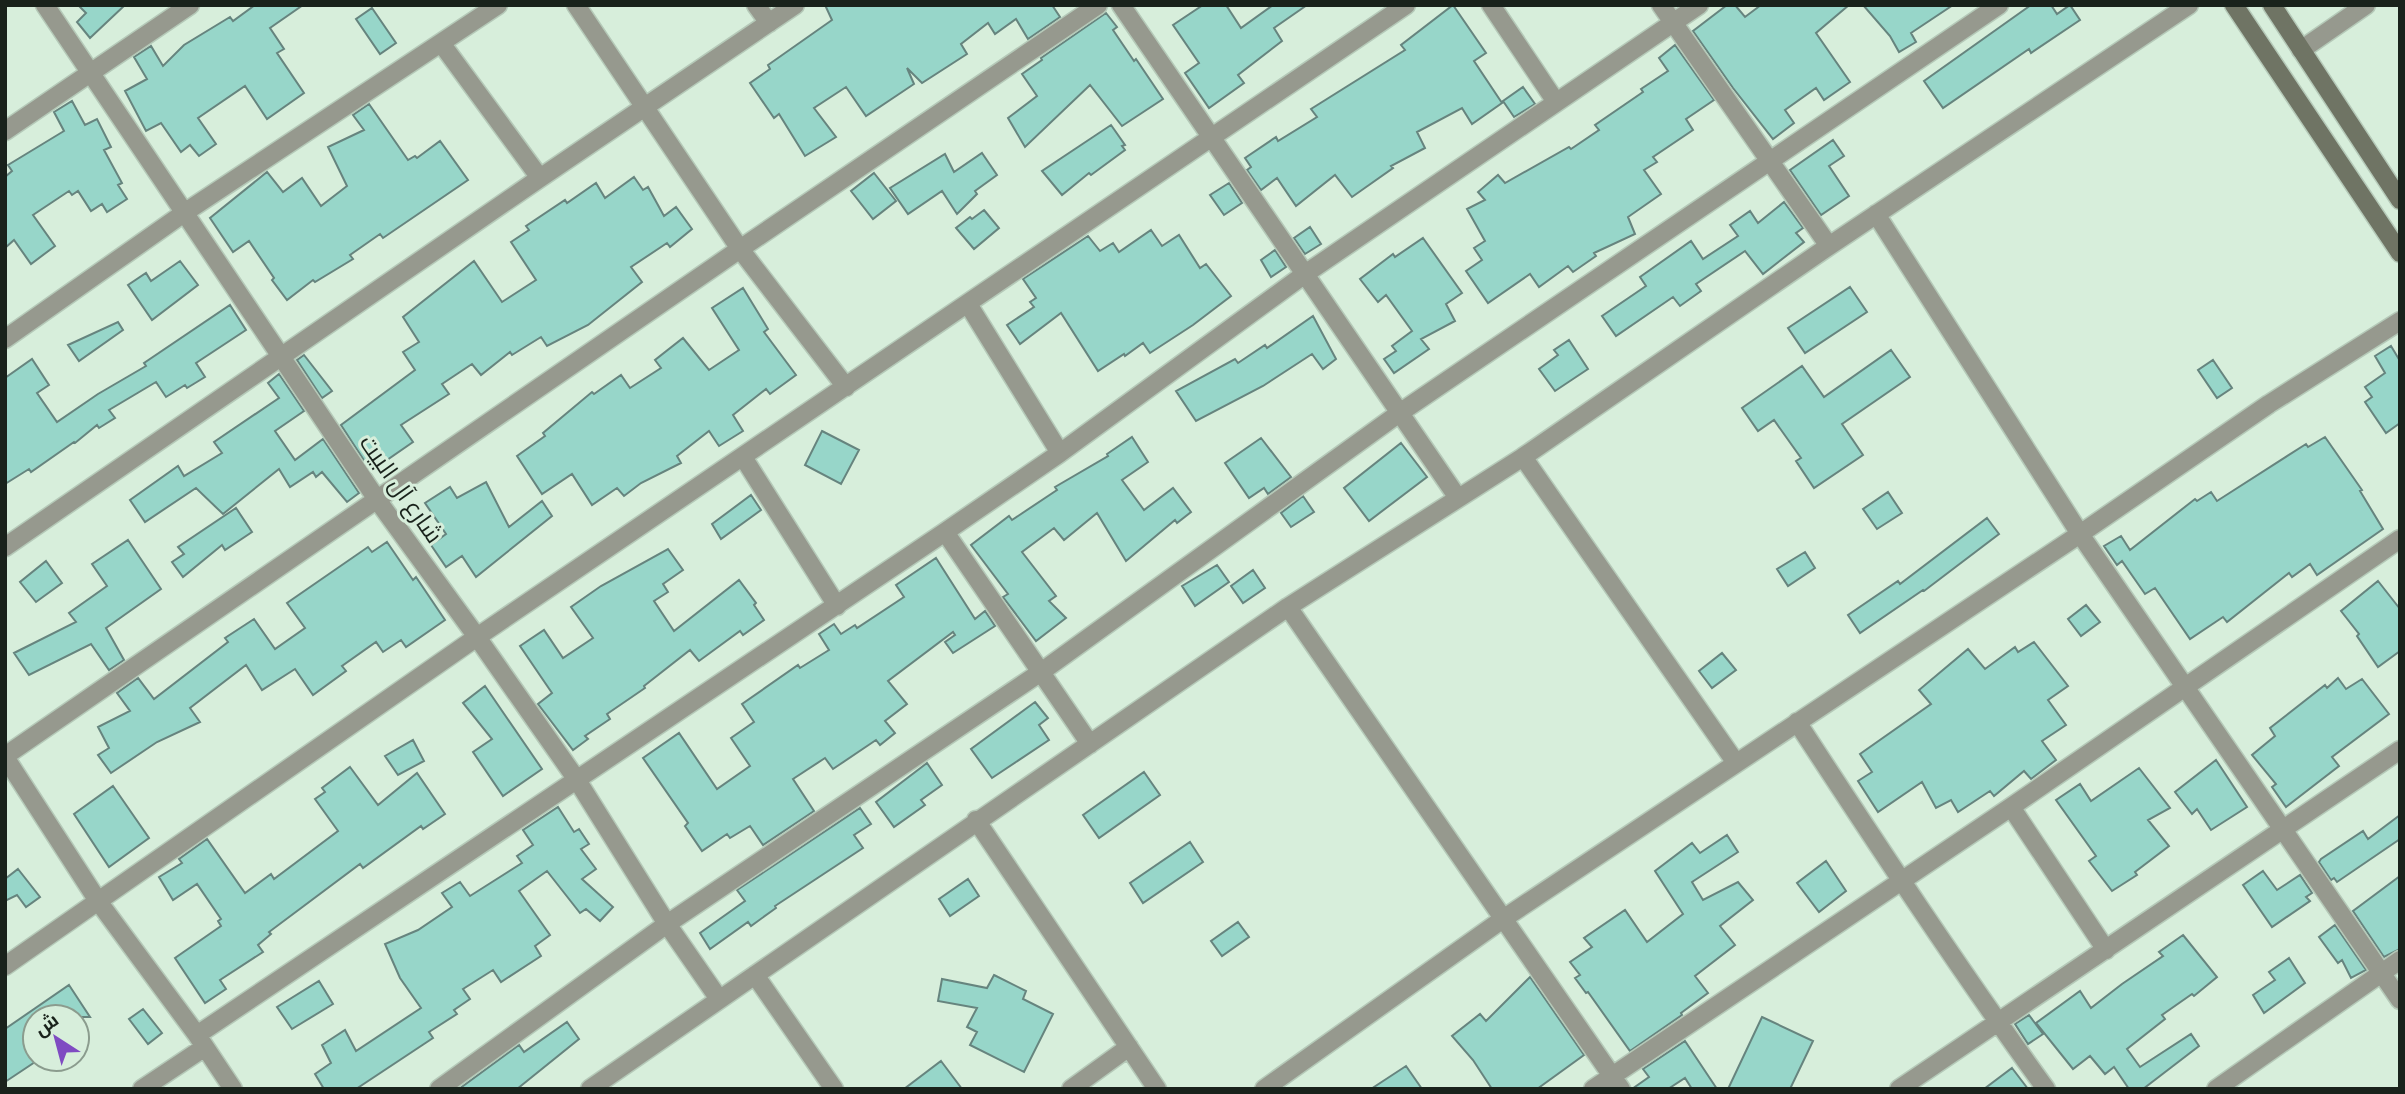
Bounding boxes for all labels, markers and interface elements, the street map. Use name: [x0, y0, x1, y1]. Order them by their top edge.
street label: شارع آل البيت: [352, 426, 453, 550]
north arrow: [21, 1003, 91, 1073]
text: ش: [27, 1005, 64, 1042]

